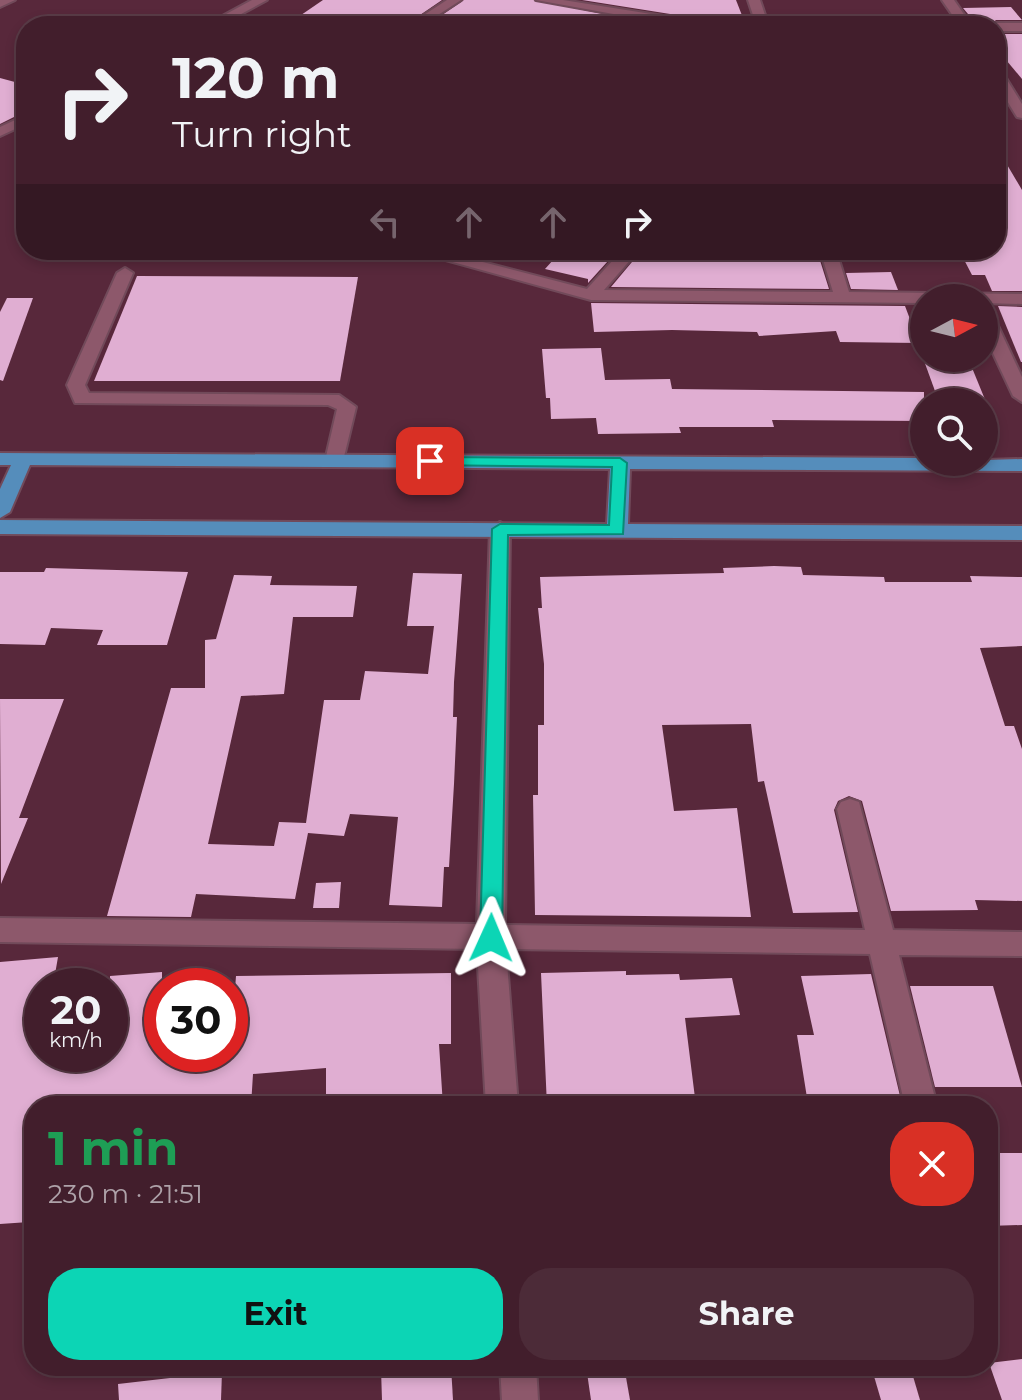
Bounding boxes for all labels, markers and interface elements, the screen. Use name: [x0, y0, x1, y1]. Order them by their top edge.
text: 120 m: [172, 44, 340, 112]
icon: right: [40, 48, 144, 152]
text: Turn right: [172, 112, 352, 156]
icon: left: [363, 200, 407, 244]
icon: ahead: [447, 200, 491, 244]
icon: ahead: [531, 200, 575, 244]
icon: right: [615, 200, 659, 244]
north arrow: [910, 284, 998, 372]
map controls: [910, 284, 998, 476]
button: search: [910, 388, 998, 476]
pin: [396, 427, 464, 495]
icon: arrive: [408, 439, 452, 483]
position arrow: [449, 896, 533, 980]
speed limit sign: 30: [144, 968, 248, 1072]
text: 20: [51, 985, 101, 1034]
text: km/h: [49, 1028, 103, 1052]
text: 1 min: [48, 1119, 178, 1177]
button: close: [890, 1122, 974, 1206]
text: 230 m · 21:51: [48, 1178, 203, 1210]
button: Exit: [48, 1268, 503, 1360]
button: Share: [519, 1268, 974, 1360]

